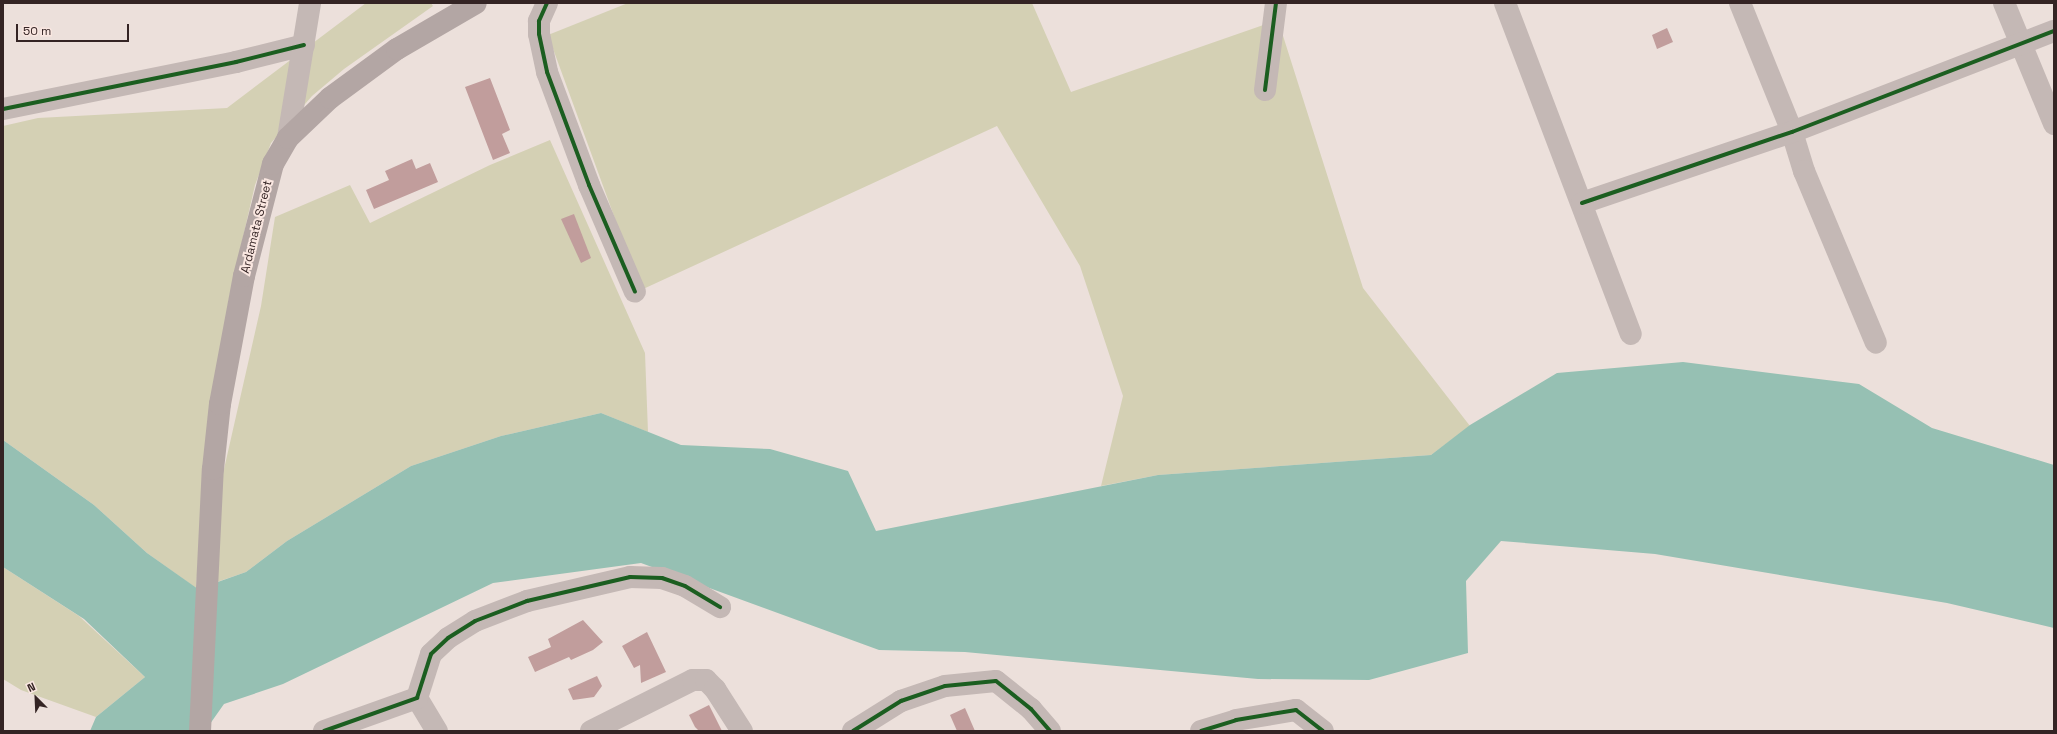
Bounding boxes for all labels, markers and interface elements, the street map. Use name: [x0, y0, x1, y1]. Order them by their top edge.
scale bar: [18, 16, 131, 42]
text: 50 m: [23, 23, 51, 39]
street label: Ardamata Street: [238, 179, 276, 275]
north arrow: [16, 678, 56, 718]
text: N: [25, 679, 37, 695]

